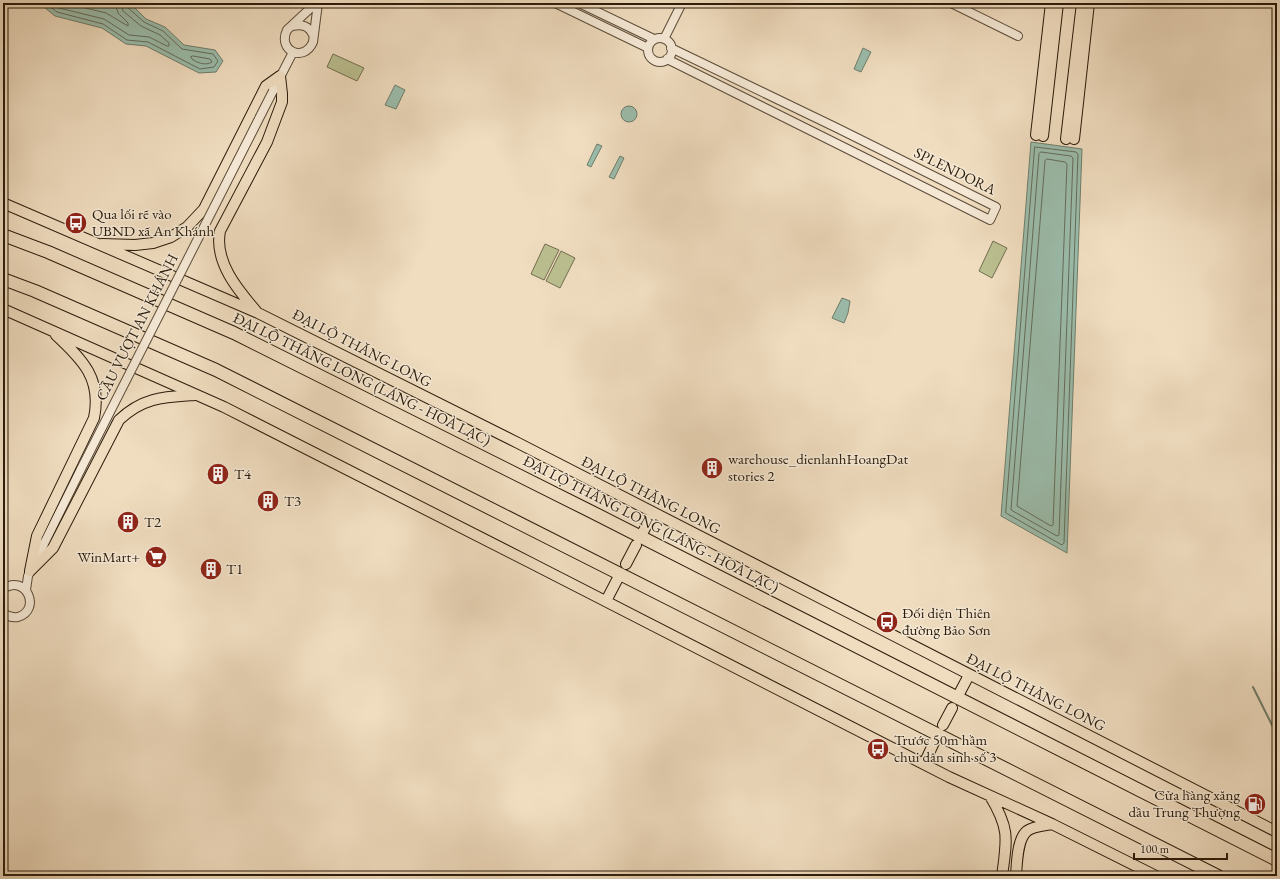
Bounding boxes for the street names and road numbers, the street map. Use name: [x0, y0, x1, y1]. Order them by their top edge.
street label: SPLENDORA: [911, 143, 1000, 199]
street label: CẦU VƯỢT AN KHÁNH: [91, 250, 182, 403]
street label: ĐẠI LỘ THĂNG LONG: [289, 304, 435, 391]
street label: ĐẠI LỘ THĂNG LONG (LÁNG - HOÀ LẠC): [230, 308, 494, 450]
street label: ĐẠI LỘ THĂNG LONG (LÁNG - HOÀ LẠC): [520, 451, 782, 597]
street label: ĐẠI LỘ THĂNG LONG: [578, 451, 724, 538]
street label: ĐẠI LỘ THĂNG LONG: [963, 648, 1109, 735]

